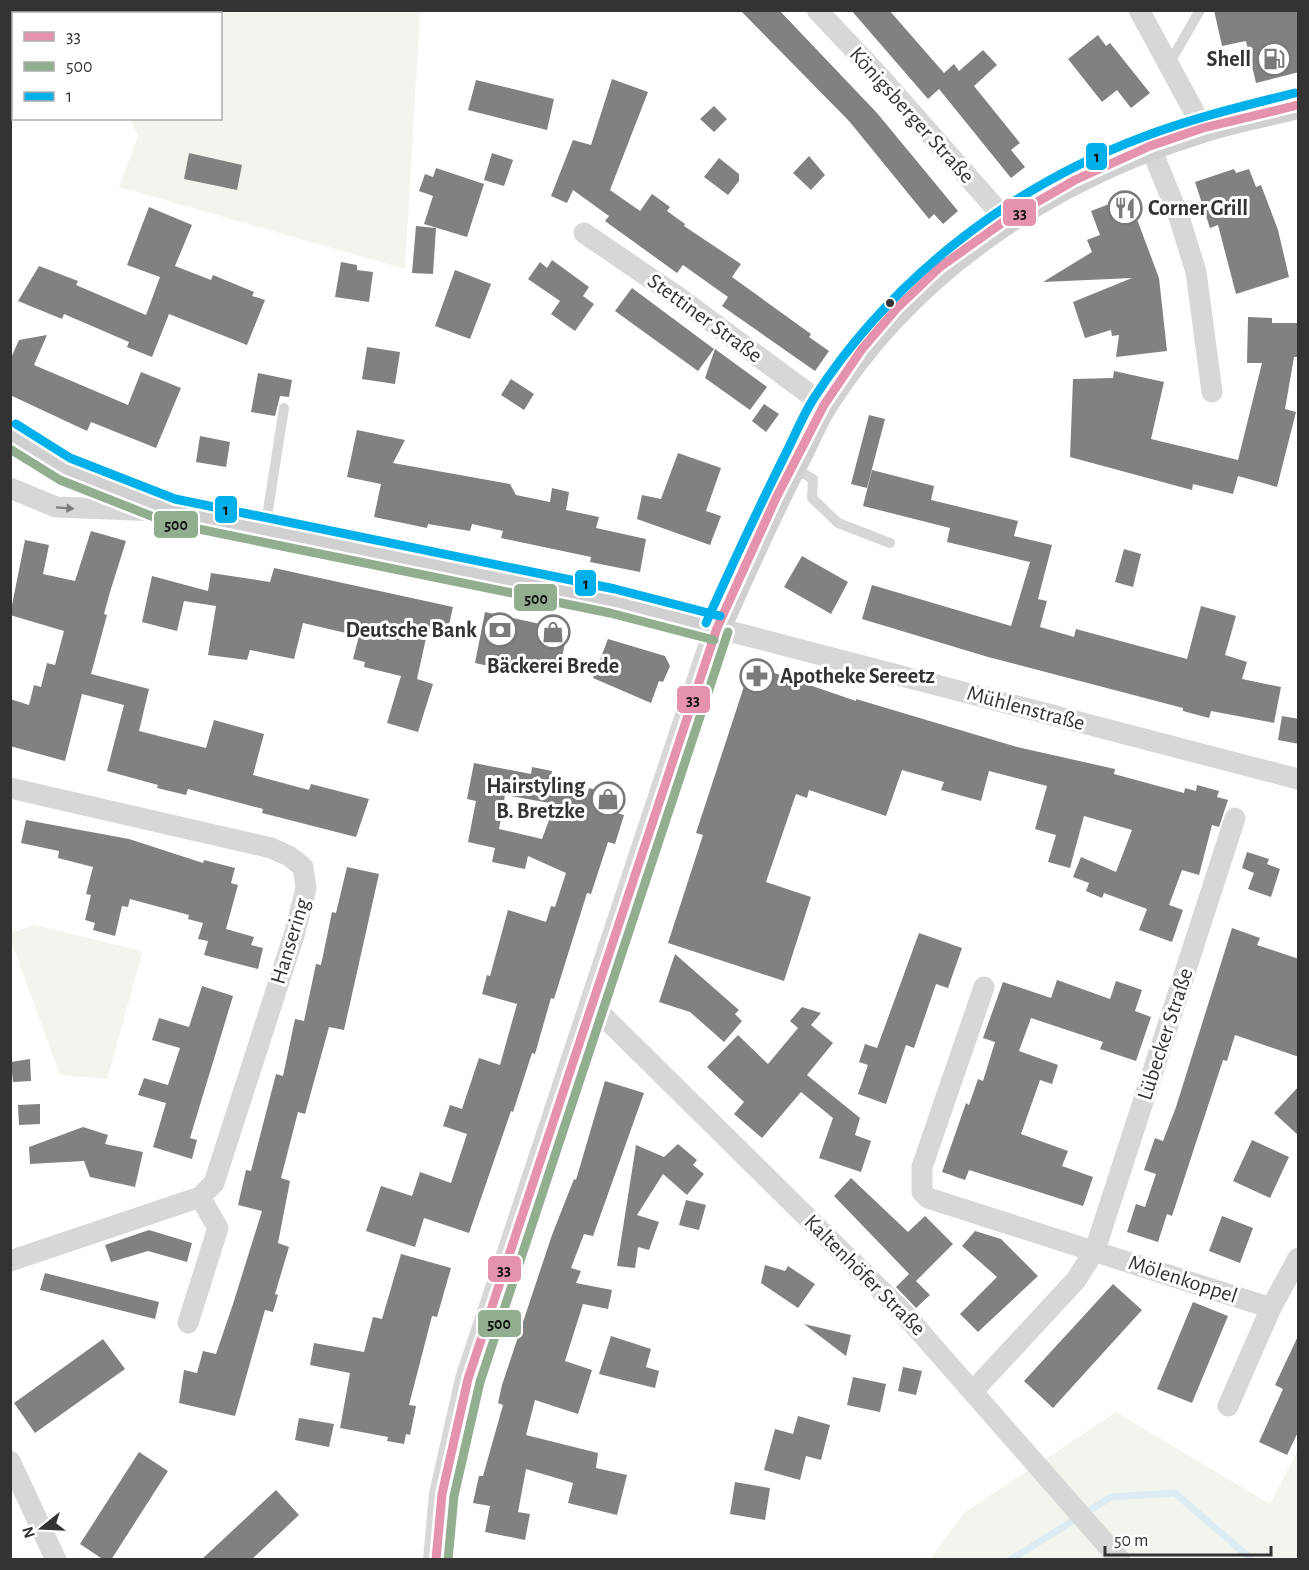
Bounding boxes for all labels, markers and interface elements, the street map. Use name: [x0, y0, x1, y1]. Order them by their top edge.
legend: [12, 12, 222, 120]
text: 33: [66, 28, 81, 46]
fuel station icon: Shell: [1256, 41, 1292, 77]
street label: Königsberger Straße: [845, 43, 979, 187]
place label: Shell: [1207, 48, 1251, 70]
text: 500: [66, 58, 93, 76]
text: 1: [66, 88, 72, 106]
line badge: 1: [1085, 142, 1108, 171]
text: 1: [1094, 149, 1100, 165]
restaurant icon: Corner Grill: [1107, 190, 1143, 226]
place label: Corner Grill: [1148, 197, 1248, 219]
line badge: 33: [1002, 198, 1037, 227]
text: 33: [1013, 205, 1027, 221]
street label: Stettiner Straße: [644, 269, 766, 367]
unlabelled marker: [884, 297, 896, 309]
line badge: 1: [214, 495, 238, 524]
text: 1: [223, 502, 229, 518]
one-way arrow: [55, 503, 74, 512]
line badge: 500: [153, 510, 199, 539]
text: 500: [164, 517, 188, 533]
line badge: 1: [574, 569, 597, 597]
text: 1: [583, 576, 589, 592]
line badge: 500: [513, 583, 558, 612]
text: 500: [524, 591, 548, 607]
bank icon: Deutsche Bank: [482, 612, 518, 648]
shop icon: Bäckerei Brede: [535, 614, 571, 650]
place label: Deutsche Bank: [345, 619, 477, 641]
place label: Bäckerei Brede: [487, 655, 619, 677]
pharmacy icon: Apotheke Sereetz: [739, 658, 775, 694]
place label: Apotheke Sereetz: [780, 665, 935, 687]
street label: Mühlenstraße: [965, 682, 1087, 734]
line badge: 33: [676, 685, 711, 714]
text: 33: [686, 692, 700, 708]
place label: Hairstyling B. Bretzke: [486, 775, 586, 822]
shop icon: Hairstyling B. Bretzke: [590, 781, 626, 817]
street label: Hansering: [267, 895, 314, 987]
street label: Lübecker Straße: [1133, 965, 1197, 1103]
street label: Kaltenhöfer Straße: [800, 1210, 930, 1340]
street label: Mölenkoppel: [1126, 1251, 1240, 1307]
line badge: 33: [487, 1255, 522, 1283]
text: 33: [497, 1262, 511, 1278]
line badge: 500: [477, 1309, 522, 1338]
text: 500: [487, 1316, 511, 1332]
north arrow: [12, 1498, 72, 1558]
scale bar: [1105, 1519, 1272, 1557]
text: N: [19, 1525, 38, 1540]
text: 50 m: [1114, 1532, 1148, 1550]

